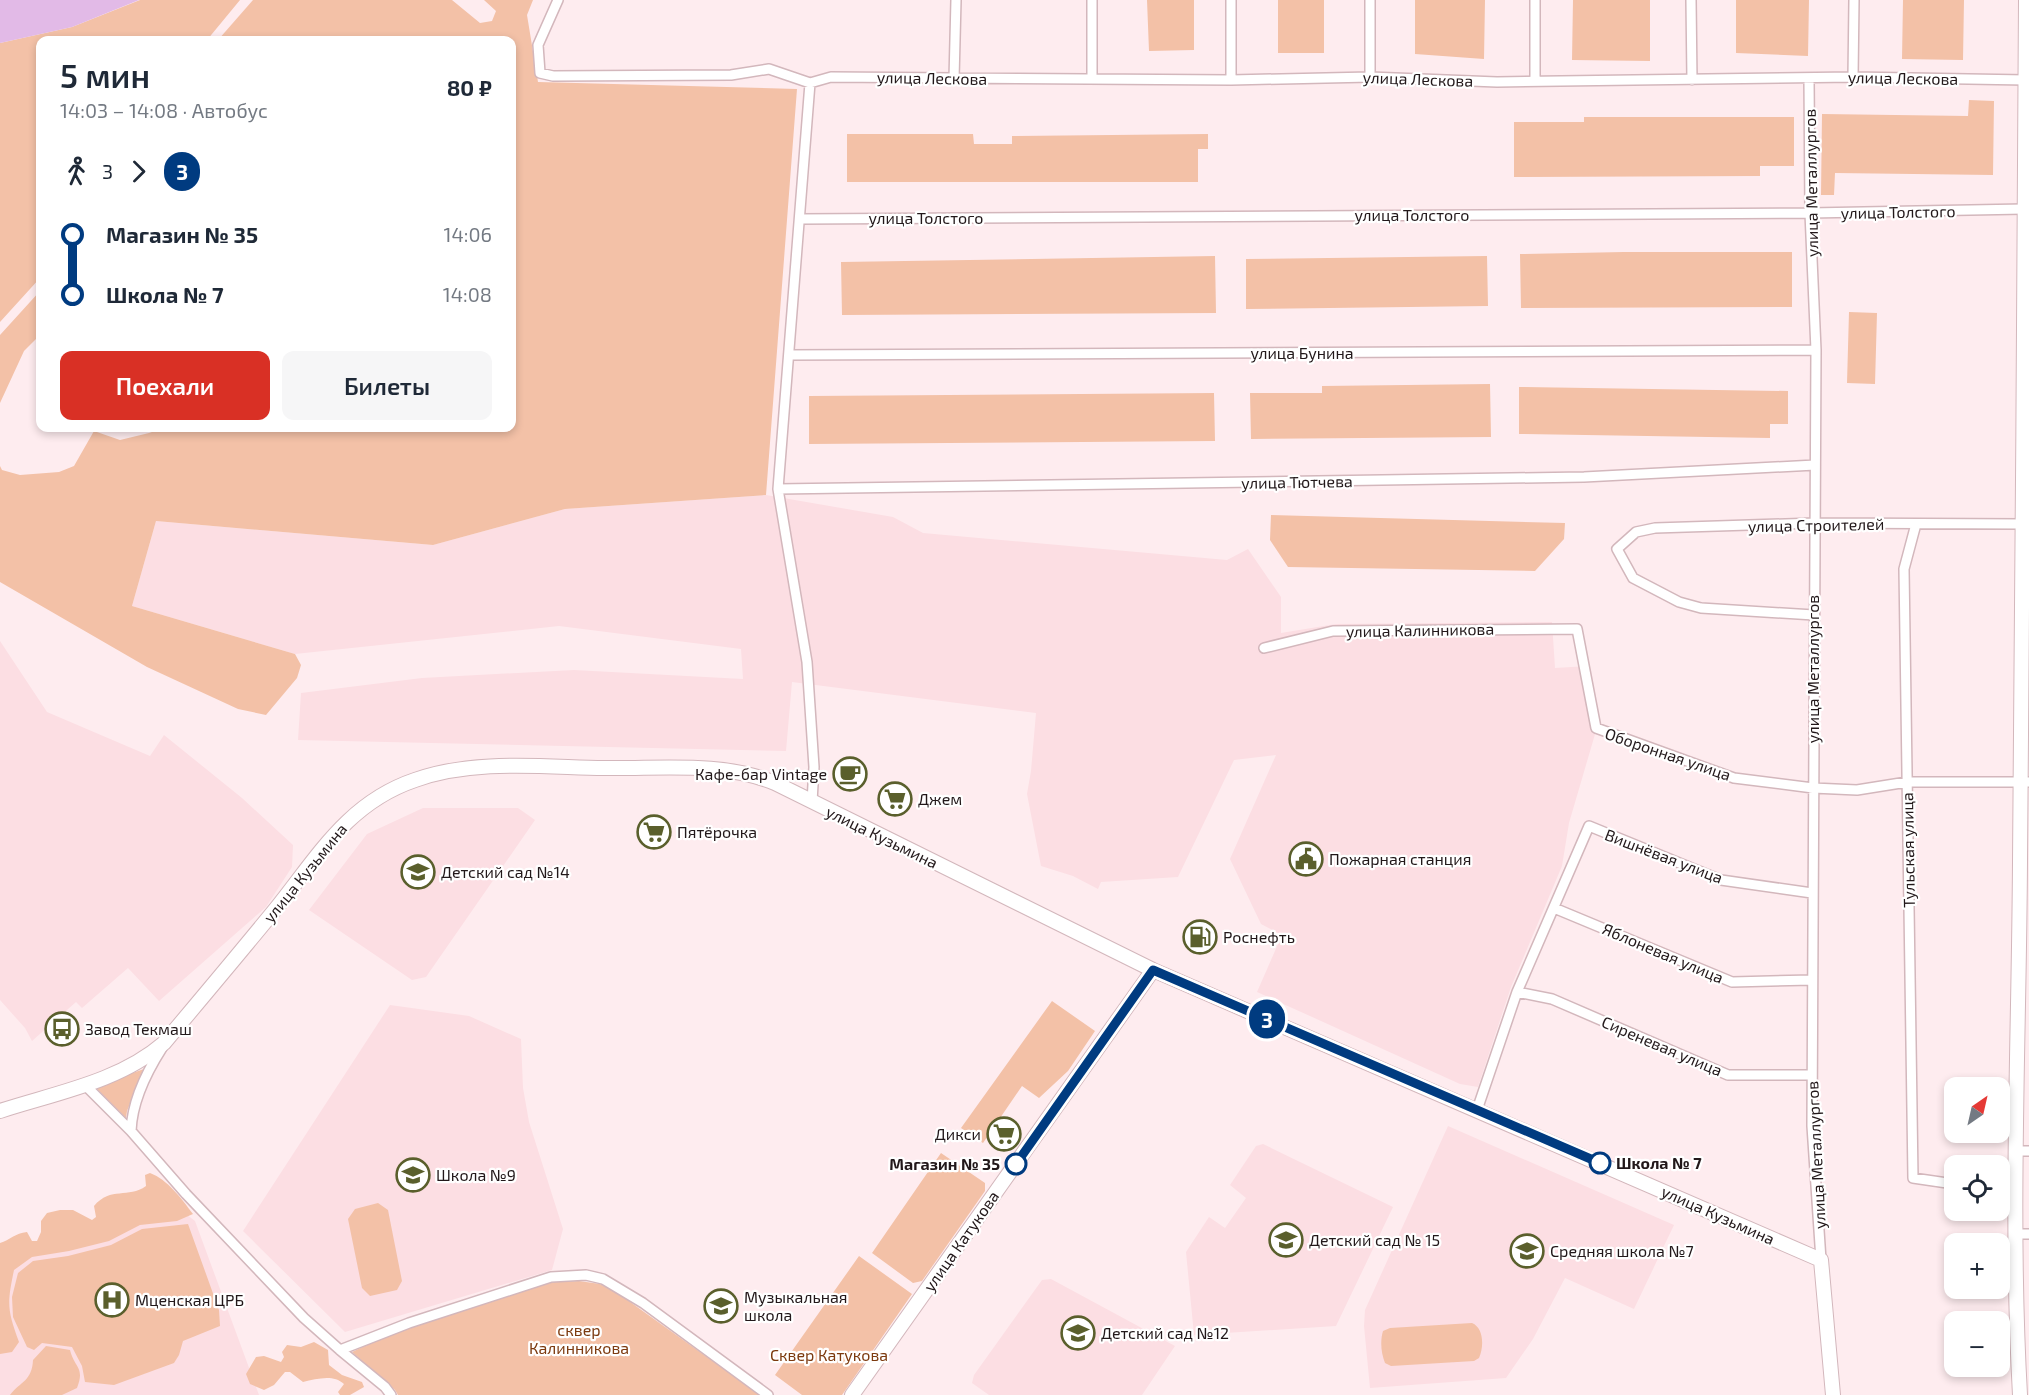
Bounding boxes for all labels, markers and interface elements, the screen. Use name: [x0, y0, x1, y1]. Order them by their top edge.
text: 5 мин: [60, 55, 150, 95]
street label: улица Лескова: [877, 67, 987, 89]
street label: улица Лескова: [1362, 67, 1474, 91]
street label: улица Лескова: [1848, 67, 1958, 89]
text: 80 ₽: [447, 74, 492, 100]
text: 14:03 – 14:08 · Автобус: [60, 98, 268, 122]
street label: улица Металлургов: [1800, 109, 1822, 257]
icon: walk: [60, 155, 93, 188]
icon: forward: [122, 155, 155, 188]
text: 3: [102, 159, 113, 183]
text: 3: [176, 159, 188, 184]
street label: улица Толстого: [1840, 201, 1956, 223]
street label: улица Толстого: [1355, 205, 1469, 225]
street label: улица Толстого: [869, 208, 983, 228]
text: Магазин № 35: [106, 221, 258, 247]
text: 14:06: [444, 222, 492, 246]
text: Школа № 7: [106, 281, 224, 307]
text: 14:08: [443, 282, 492, 306]
street label: улица Бунина: [1250, 343, 1354, 363]
button: Поехали: [60, 351, 270, 420]
button: Билеты: [282, 351, 492, 420]
street label: улица Тютчева: [1241, 471, 1353, 493]
street label: улица Строителей: [1748, 514, 1884, 536]
street label: улица Металлургов: [1803, 595, 1823, 743]
street label: улица Калинникова: [1346, 619, 1494, 641]
street label: Оборонная улица: [1602, 723, 1734, 785]
cafe icon: Кафе-бар Vintage: [832, 756, 868, 792]
place label: Кафе-бар Vintage: [695, 764, 827, 783]
supermarket icon: Джем: [877, 781, 913, 817]
place label: Джем: [918, 789, 962, 808]
street label: Тульская улица: [1897, 792, 1919, 908]
street label: улица Кузьмина: [823, 801, 941, 873]
supermarket icon: Пятёрочка: [636, 814, 672, 850]
street label: улица Кузьмина: [259, 819, 351, 927]
place label: Пятёрочка: [677, 822, 757, 841]
street label: Вишнёвая улица: [1602, 824, 1726, 888]
public building icon: Пожарная станция: [1288, 841, 1324, 877]
place label: Пожарная станция: [1329, 849, 1471, 868]
school or university icon: Детский сад №14: [400, 854, 436, 890]
place label: Детский сад №14: [441, 862, 570, 881]
street label: Яблоневая улица: [1599, 918, 1727, 988]
fuel station icon: Роснефть: [1182, 919, 1218, 955]
place label: Роснефть: [1223, 927, 1295, 946]
line badge: 3: [1248, 1000, 1286, 1038]
text: 3: [1261, 1007, 1273, 1032]
bus stop icon: Завод Текмаш: [44, 1011, 80, 1047]
street label: Сиреневая улица: [1599, 1012, 1725, 1080]
place label: Завод Текмаш: [85, 1019, 192, 1038]
north arrow: [1944, 1077, 2010, 1143]
map controls: [1944, 1077, 2010, 1377]
street label: улица Металлургов: [1802, 1080, 1830, 1230]
supermarket icon: Дикси: [986, 1116, 1022, 1152]
place label: Дикси: [935, 1124, 981, 1143]
marker: Школа № 7: [1589, 1152, 1611, 1174]
marker: Магазин № 35: [1005, 1153, 1027, 1175]
place label: Школа № 7: [1616, 1153, 1702, 1172]
place label: Магазин № 35: [889, 1154, 1000, 1173]
button: locate: [1944, 1155, 2010, 1221]
school or university icon: Школа №9: [395, 1157, 431, 1193]
place label: Школа №9: [436, 1165, 516, 1184]
street label: улица Кузьмина: [1658, 1181, 1778, 1249]
street label: улица Катукова: [919, 1187, 1003, 1295]
school or university icon: Детский сад № 15: [1268, 1222, 1304, 1258]
place label: Детский сад № 15: [1309, 1230, 1440, 1249]
school or university icon: Средняя школа №7: [1509, 1233, 1545, 1269]
button: +: [1944, 1233, 2010, 1299]
place label: Средняя школа №7: [1550, 1241, 1694, 1260]
hospital icon: Мценская ЦРБ: [94, 1282, 130, 1318]
place label: Музыкальная школа: [744, 1287, 848, 1324]
school or university icon: Музыкальная школа: [703, 1288, 739, 1324]
place label: Мценская ЦРБ: [135, 1290, 244, 1309]
button: −: [1944, 1311, 2010, 1377]
school or university icon: Детский сад №12: [1060, 1315, 1096, 1351]
park label: сквер Калинникова: [529, 1320, 629, 1357]
place label: Детский сад №12: [1101, 1323, 1229, 1342]
park label: Сквер Катукова: [770, 1345, 888, 1365]

